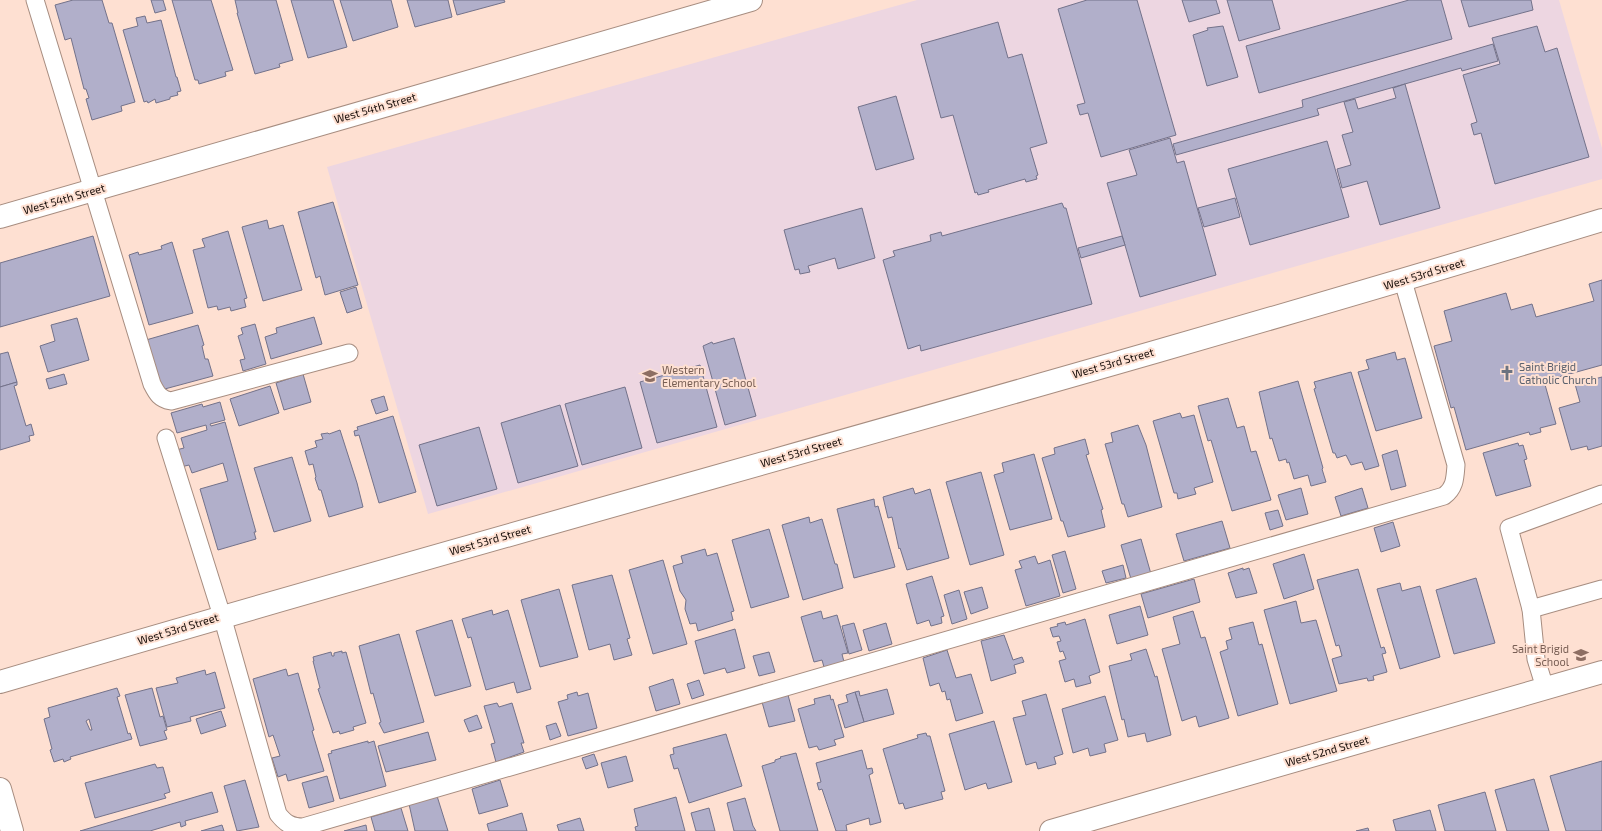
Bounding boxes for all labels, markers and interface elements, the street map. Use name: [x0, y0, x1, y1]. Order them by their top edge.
street label: West 54th Street: [332, 90, 417, 125]
street label: West 54th Street: [21, 181, 106, 216]
street label: West 53rd Street: [1382, 255, 1466, 292]
street label: West 53rd Street: [1071, 345, 1155, 380]
place label: Saint Brigid Catholic Church: [1519, 360, 1597, 386]
place label: Western Elementary School: [662, 363, 756, 389]
church icon: Saint Brigid Catholic Church: [1498, 364, 1516, 382]
school or university icon: Western Elementary School: [641, 367, 659, 385]
street label: West 53rd Street: [759, 434, 843, 469]
street label: West 53rd Street: [448, 522, 532, 557]
street label: West 53rd Street: [136, 610, 220, 647]
place label: Saint Brigid School: [1512, 642, 1570, 668]
school or university icon: Saint Brigid School: [1572, 646, 1590, 664]
street label: West 52nd Street: [1284, 732, 1370, 769]

